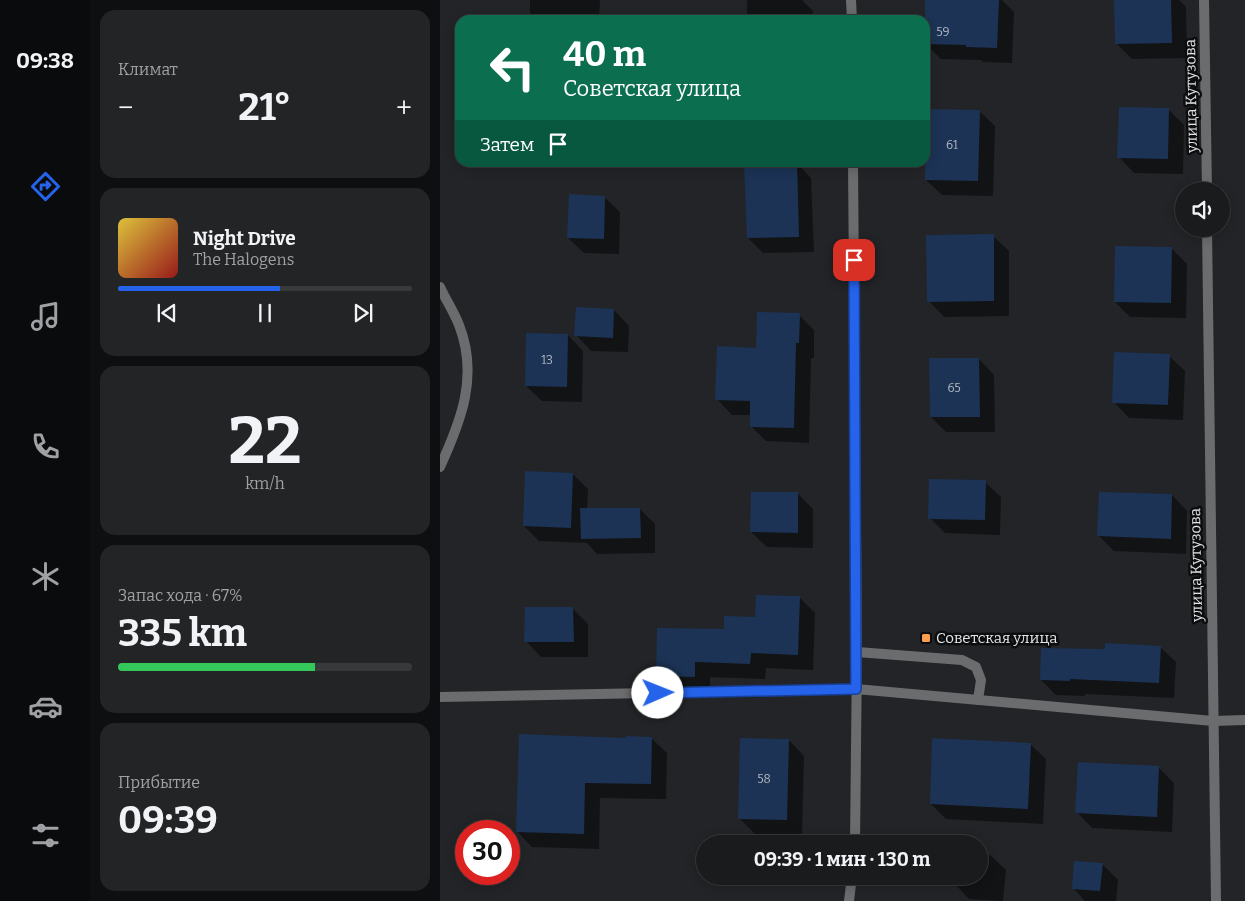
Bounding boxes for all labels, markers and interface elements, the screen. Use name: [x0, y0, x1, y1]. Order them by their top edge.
house number: 59: [936, 25, 950, 39]
text: 40 m: [563, 33, 646, 75]
icon: left: [480, 35, 545, 100]
street label: улица Кутузова: [1181, 39, 1201, 154]
text: 09:38: [16, 47, 74, 74]
text: Климат: [118, 60, 178, 79]
text: Советская улица: [563, 75, 741, 102]
text: 21°: [238, 84, 291, 130]
text: −: [118, 91, 133, 124]
text: +: [396, 91, 412, 124]
icon: arrive: [544, 130, 572, 158]
text: Затем: [480, 133, 534, 156]
house number: 61: [946, 138, 958, 152]
icon: directions: [28, 169, 63, 204]
map controls: [1175, 182, 1230, 237]
button: sound: [1175, 182, 1230, 237]
text: Night Drive: [193, 227, 296, 250]
pin: [833, 239, 875, 281]
icon: arrive: [840, 246, 868, 274]
text: The Halogens: [193, 250, 294, 269]
icon: music: [28, 299, 63, 334]
icon: previous: [153, 299, 181, 327]
icon: pause: [251, 299, 279, 327]
icon: next: [349, 299, 377, 327]
house number: 13: [541, 353, 553, 367]
house number: 65: [947, 381, 961, 395]
text: 22: [228, 402, 302, 480]
icon: phone: [28, 429, 63, 464]
text: km/h: [245, 474, 285, 493]
street label: улица Кутузова: [1186, 508, 1206, 623]
icon: climate: [28, 559, 63, 594]
text: Запас хода · 67%: [118, 586, 243, 605]
text: 335 km: [118, 610, 247, 656]
place label: Советская улица: [936, 629, 1057, 647]
marker: Советская улица: [920, 632, 932, 644]
position arrow: [631, 666, 683, 718]
icon: car: [28, 689, 63, 724]
house number: 58: [757, 772, 771, 786]
text: Прибытие: [118, 773, 200, 792]
text: 09:39: [118, 797, 218, 843]
icon: filters: [28, 818, 63, 853]
speed limit sign: 30: [455, 820, 520, 885]
text: 09:39 · 1 мин · 130 m: [754, 848, 930, 871]

